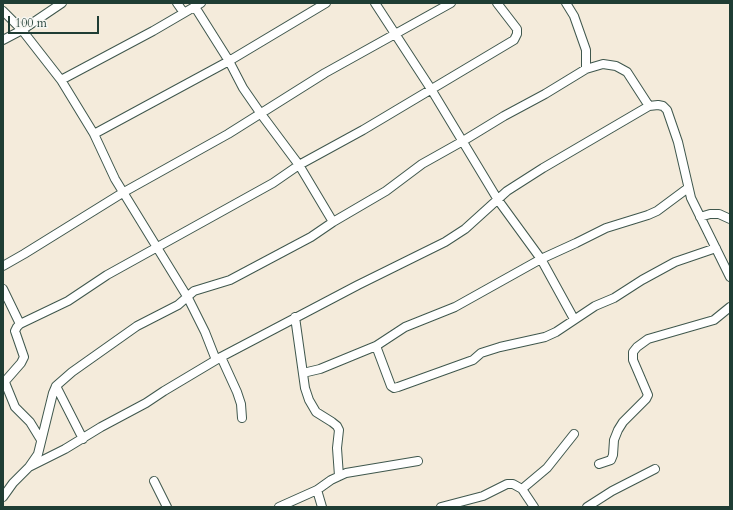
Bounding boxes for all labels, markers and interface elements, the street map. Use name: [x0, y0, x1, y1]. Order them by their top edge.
scale bar: [10, 8, 101, 34]
text: 100 m: [15, 15, 47, 31]

